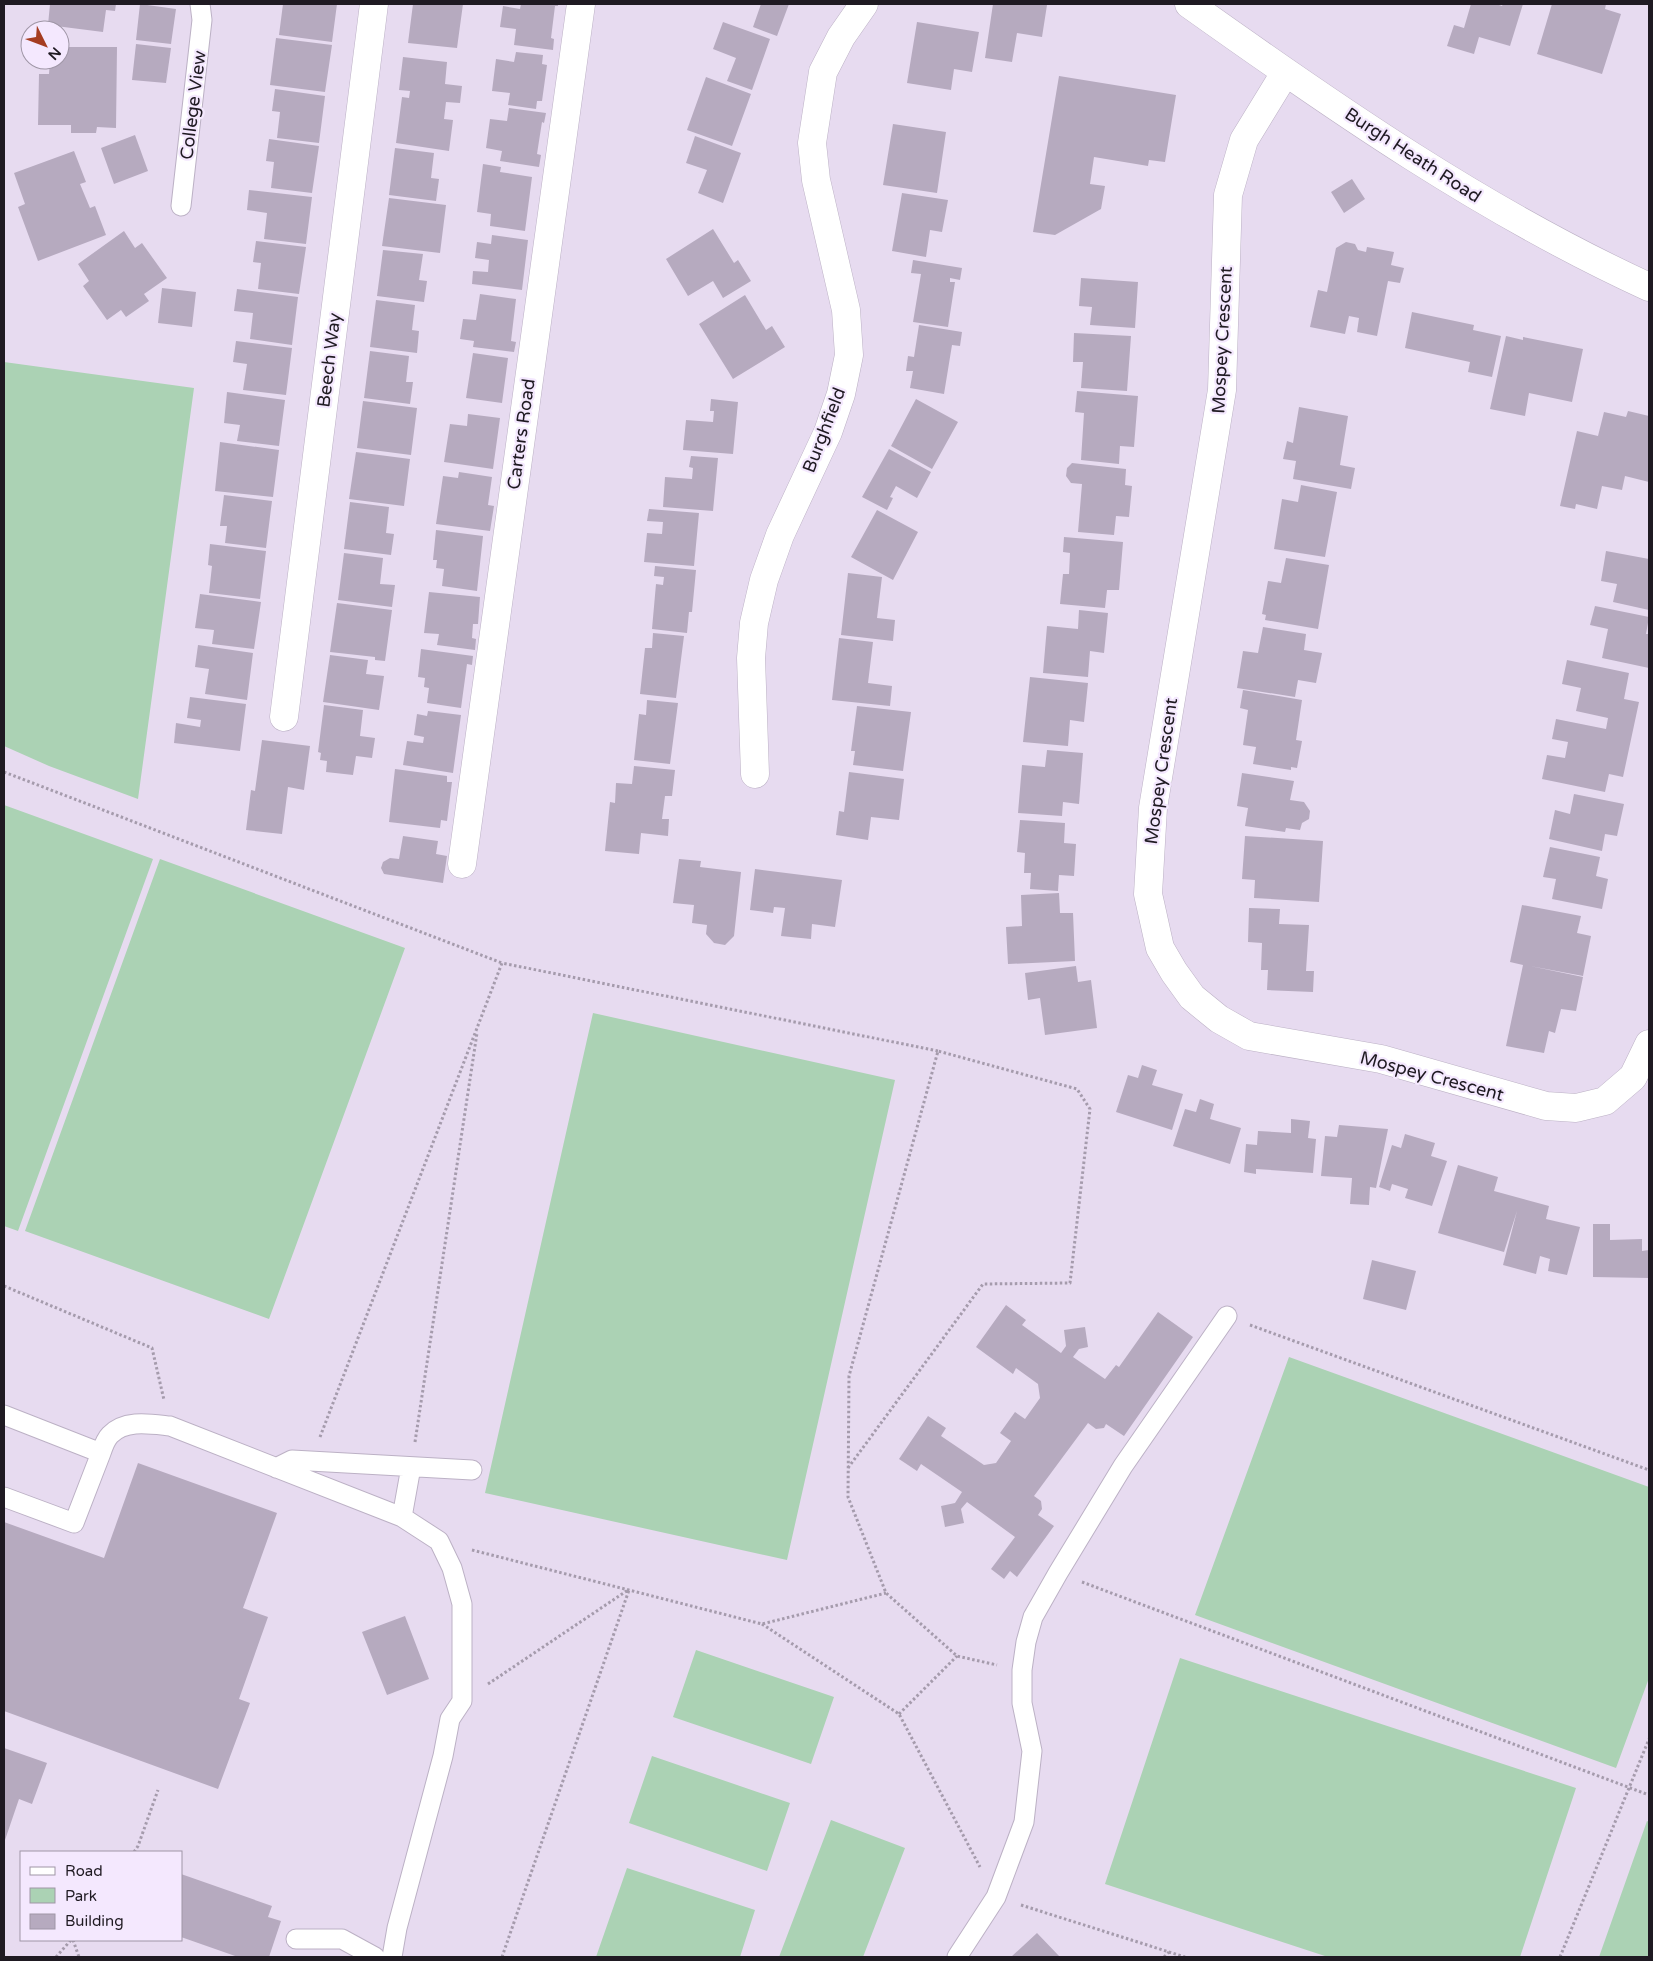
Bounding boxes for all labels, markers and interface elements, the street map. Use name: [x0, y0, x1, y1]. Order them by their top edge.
north arrow: [20, 20, 70, 70]
text: N: [44, 43, 64, 63]
street label: College View: [175, 49, 211, 161]
street label: Burgh Heath Road: [1341, 103, 1485, 207]
street label: Mospey Crescent: [1207, 266, 1237, 414]
street label: Beech Way: [312, 311, 346, 409]
street label: Carters Road: [502, 377, 540, 491]
street label: Burghfield: [798, 384, 850, 476]
street label: Mospey Crescent: [1140, 696, 1182, 846]
street label: Mospey Crescent: [1358, 1046, 1506, 1106]
legend: [20, 1851, 182, 1941]
text: Road: [65, 1862, 103, 1880]
text: Park: [65, 1887, 97, 1905]
text: Building: [65, 1912, 124, 1930]

